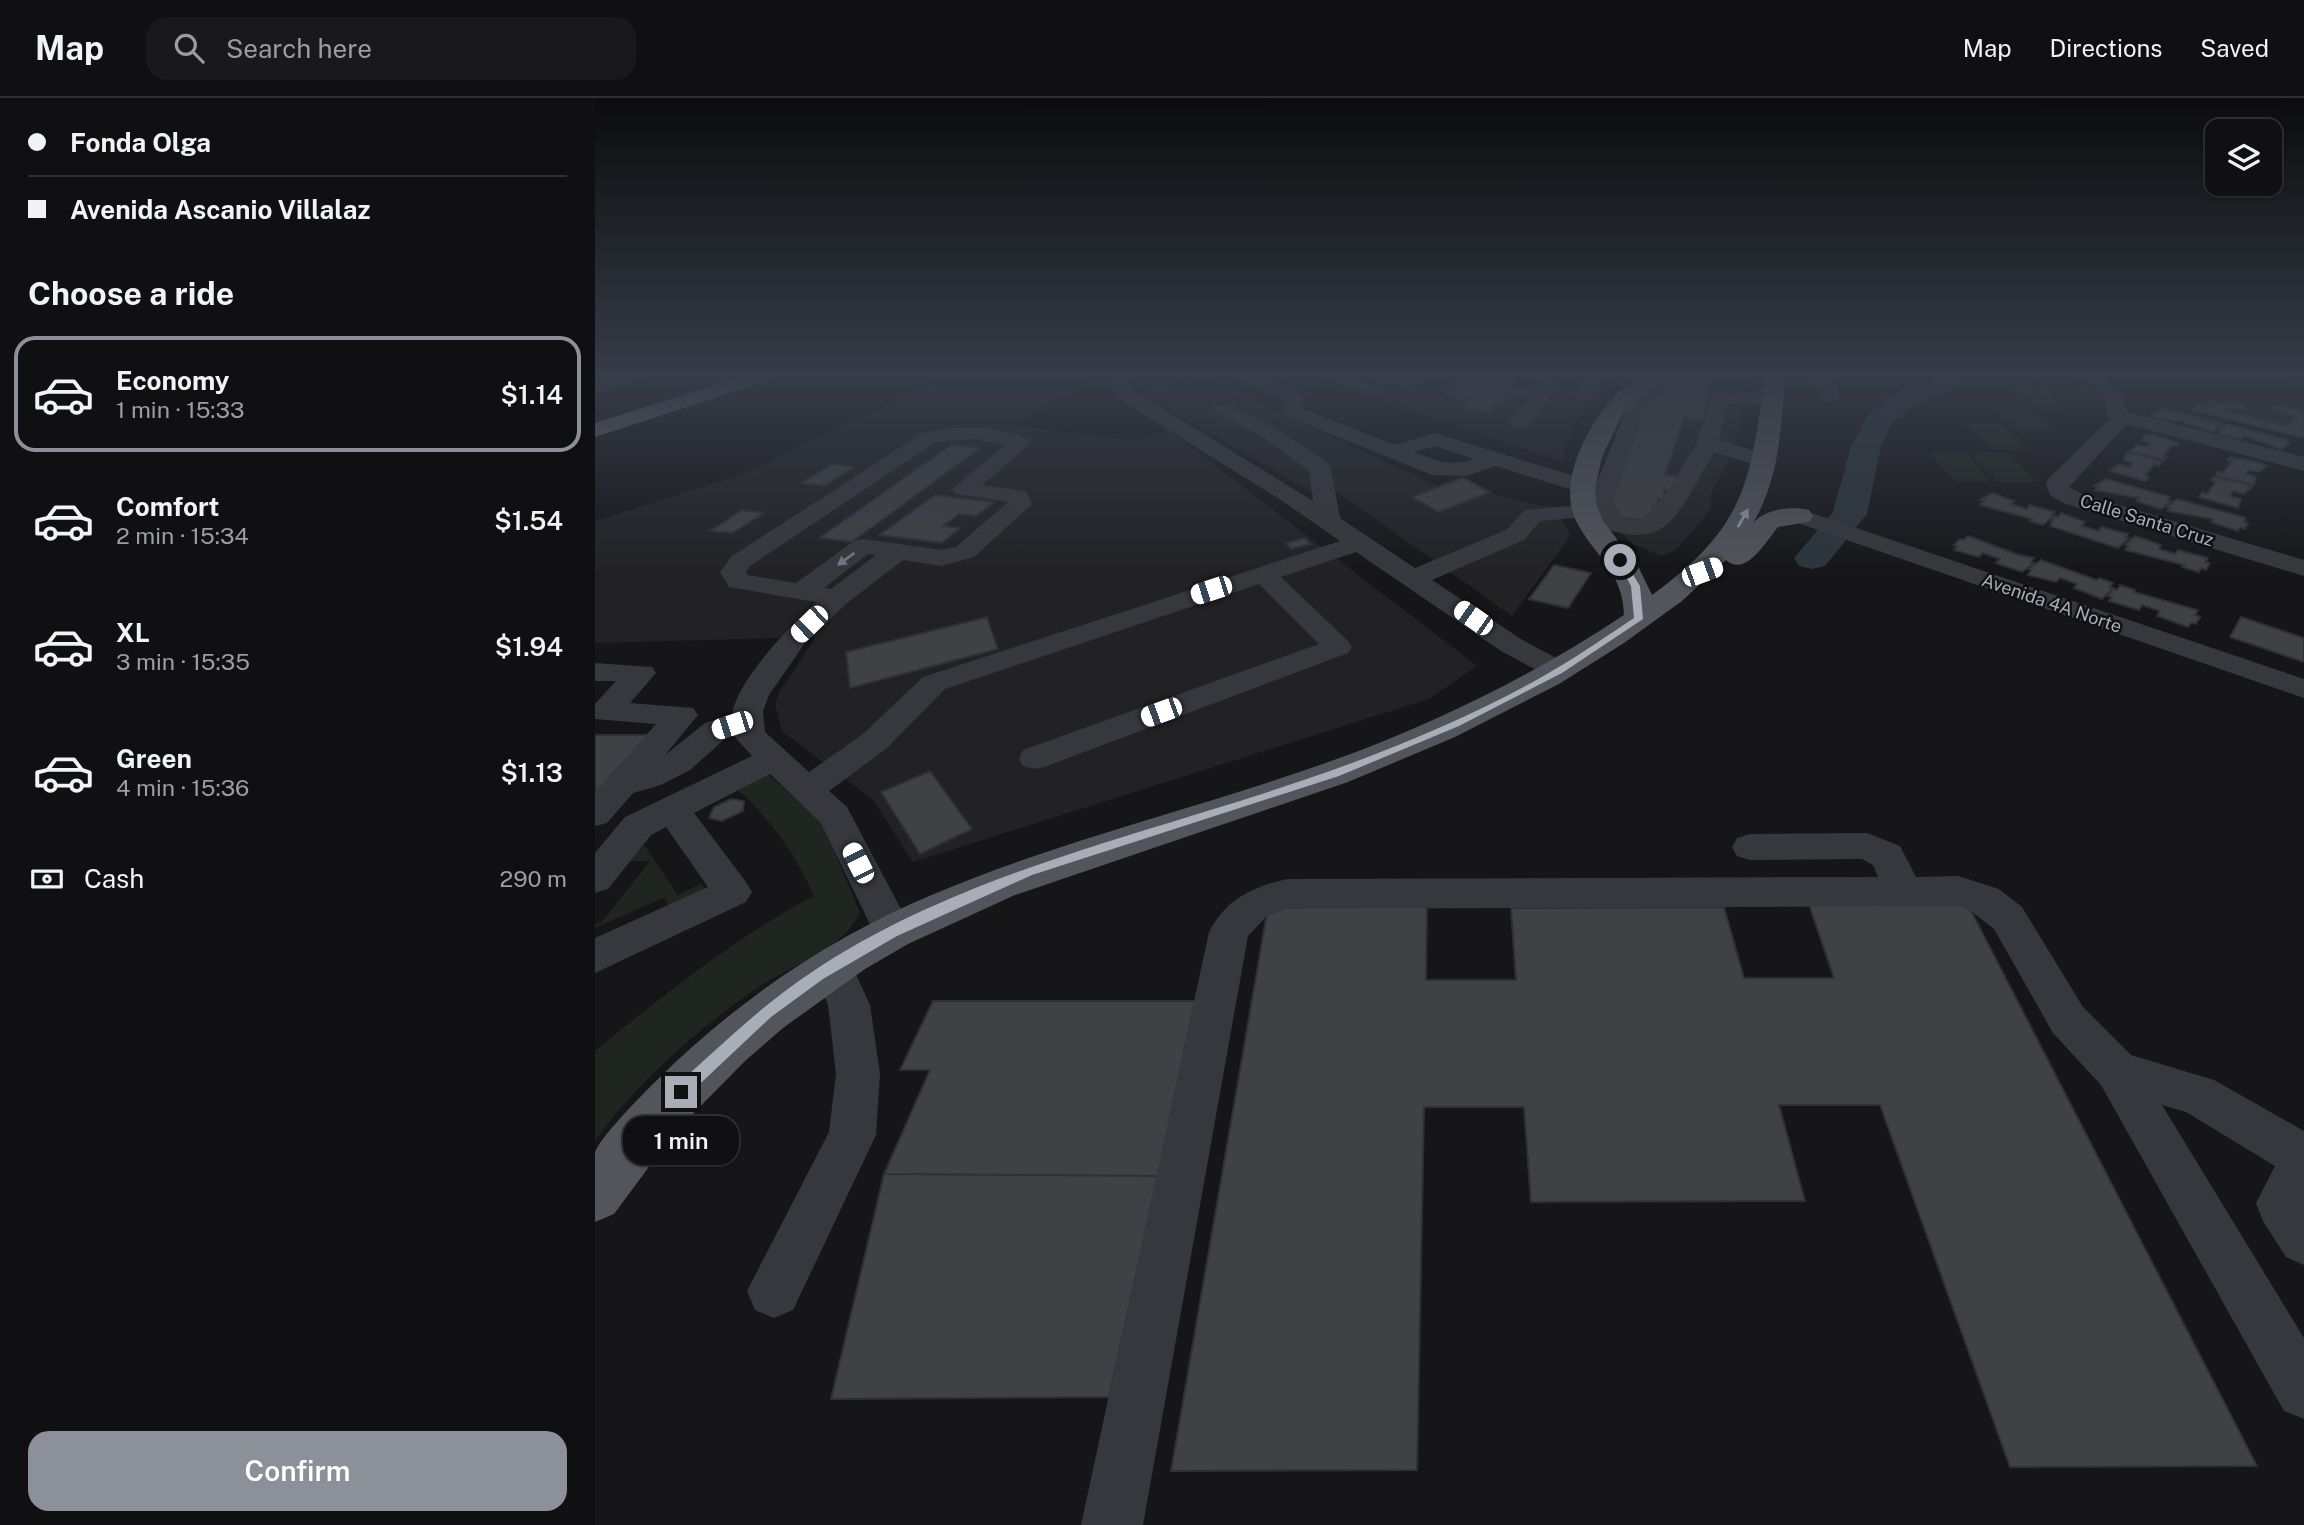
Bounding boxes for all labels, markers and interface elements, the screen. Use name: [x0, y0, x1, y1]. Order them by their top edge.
search box: [146, 17, 636, 80]
text: Map: [35, 29, 104, 67]
icon: search: [170, 29, 208, 67]
text: Search here: [226, 33, 372, 64]
text: Map: [1963, 34, 2012, 62]
text: Directions: [2050, 34, 2162, 62]
text: Saved: [2200, 34, 2269, 62]
map controls: [2205, 119, 2282, 196]
button: layers: [2205, 119, 2282, 196]
text: Fonda Olga: [70, 127, 211, 158]
text: Avenida Ascanio Villalaz: [70, 194, 370, 225]
text: Choose a ride: [28, 275, 234, 312]
icon: car: [32, 363, 95, 426]
text: Economy: [116, 365, 229, 396]
text: $1.14: [501, 379, 563, 410]
text: 1 min · 15:33: [116, 396, 244, 423]
icon: car: [32, 489, 95, 552]
street label: Calle Santa Cruz: [2078, 490, 2216, 550]
text: Comfort: [116, 491, 219, 522]
text: $1.54: [494, 505, 563, 536]
one-way arrow: [1737, 508, 1749, 527]
text: 2 min · 15:34: [116, 522, 249, 549]
route start: [1604, 544, 1636, 576]
one-way arrow: [837, 551, 855, 565]
car: [1679, 555, 1726, 589]
street label: Avenida 4A Norte: [1979, 569, 2125, 637]
car: [1188, 574, 1235, 606]
car: [1450, 597, 1497, 639]
car: [787, 602, 832, 646]
icon: car: [32, 615, 95, 678]
text: XL: [116, 617, 150, 648]
text: $1.94: [495, 631, 563, 662]
text: 3 min · 15:35: [116, 648, 250, 675]
car: [1138, 695, 1185, 729]
car: [709, 709, 756, 741]
icon: car: [32, 741, 95, 804]
text: Green: [116, 743, 192, 774]
text: $1.13: [500, 757, 563, 788]
text: 4 min · 15:36: [116, 774, 249, 801]
car: [840, 840, 877, 886]
icon: cash: [28, 860, 66, 898]
text: Cash: [84, 863, 144, 894]
text: 290 m: [500, 865, 567, 892]
route end: [665, 1076, 697, 1108]
callout: 1 min: [623, 1116, 739, 1166]
text: 1 min: [654, 1127, 708, 1154]
button: Confirm: [28, 1431, 567, 1511]

